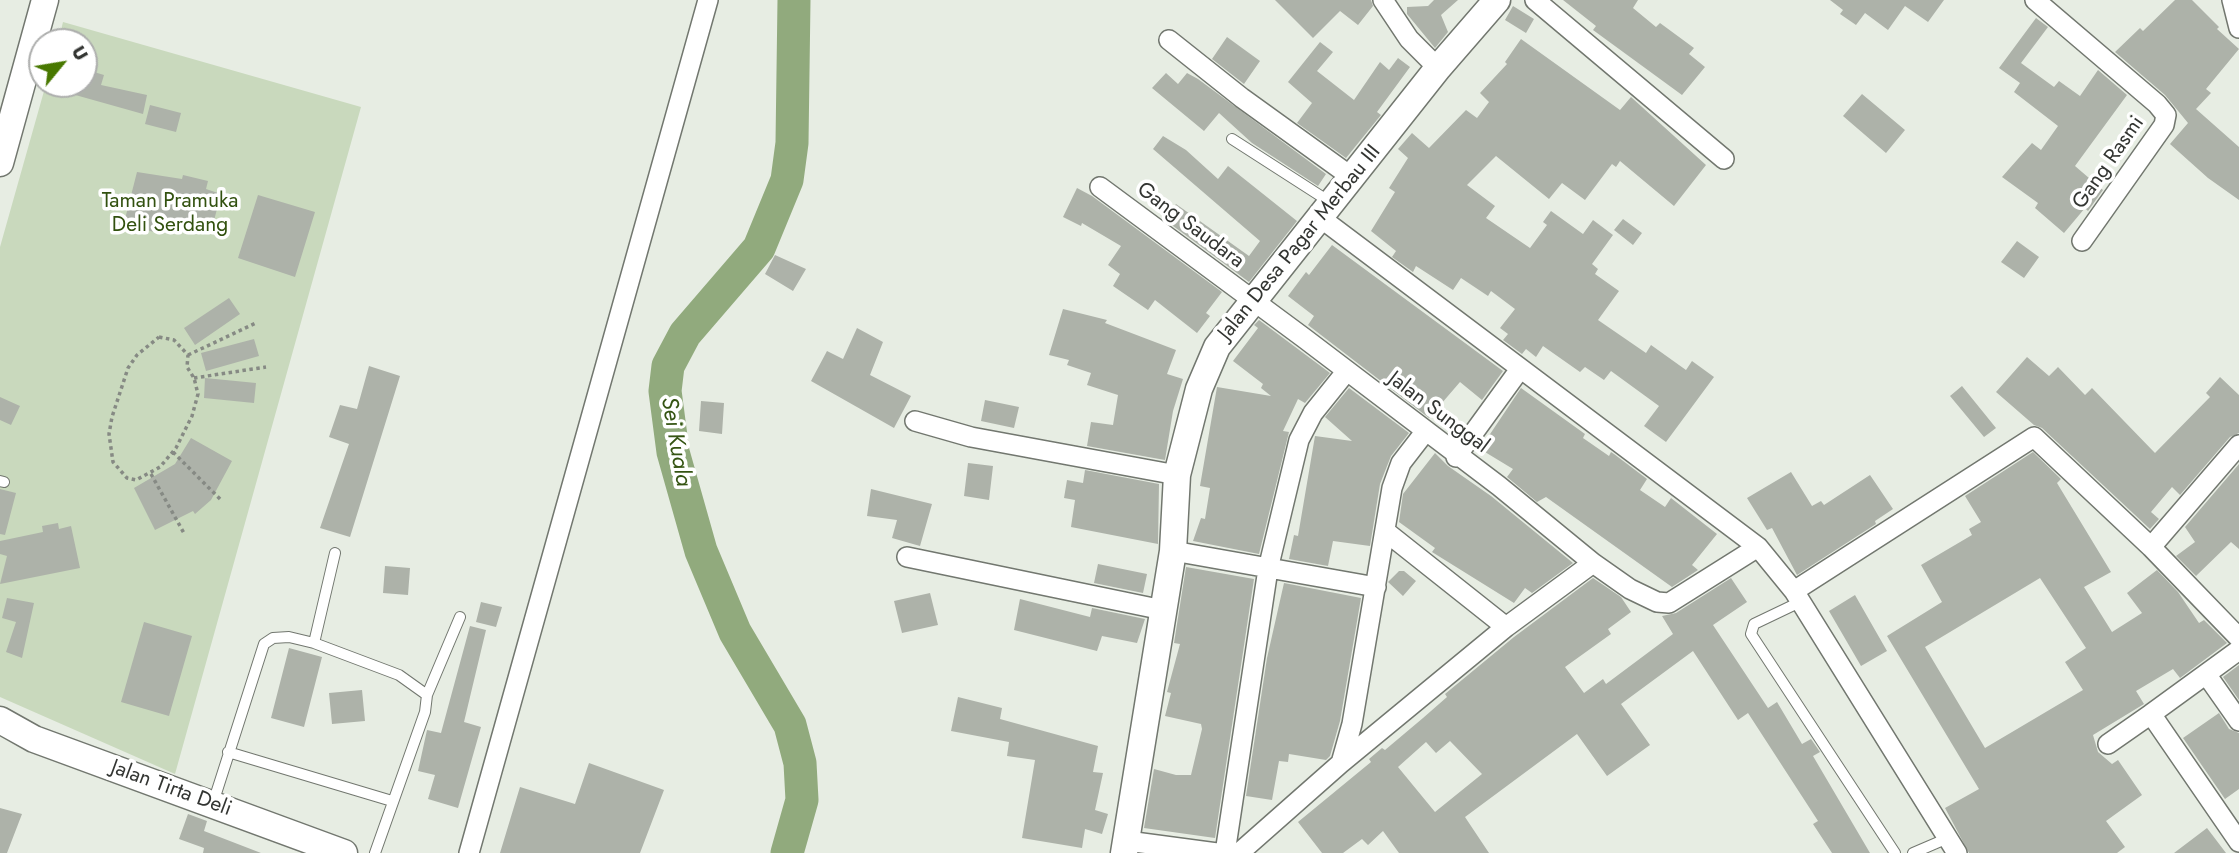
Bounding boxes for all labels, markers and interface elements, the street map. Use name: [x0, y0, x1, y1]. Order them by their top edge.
north arrow: [28, 28, 98, 98]
text: U: [65, 41, 95, 66]
street label: Gang Rasmi: [2068, 112, 2150, 214]
street label: Jalan Desa Pagar Merbau III: [1214, 140, 1386, 346]
street label: Gang Saudara: [1131, 178, 1249, 274]
park label: Taman Pramuka Deli Serdang: [102, 189, 238, 239]
street label: Jalan Sunggal: [1383, 367, 1493, 459]
water label: Sei Kuala: [654, 395, 696, 489]
street label: Jalan Tirta Deli: [107, 756, 235, 822]

